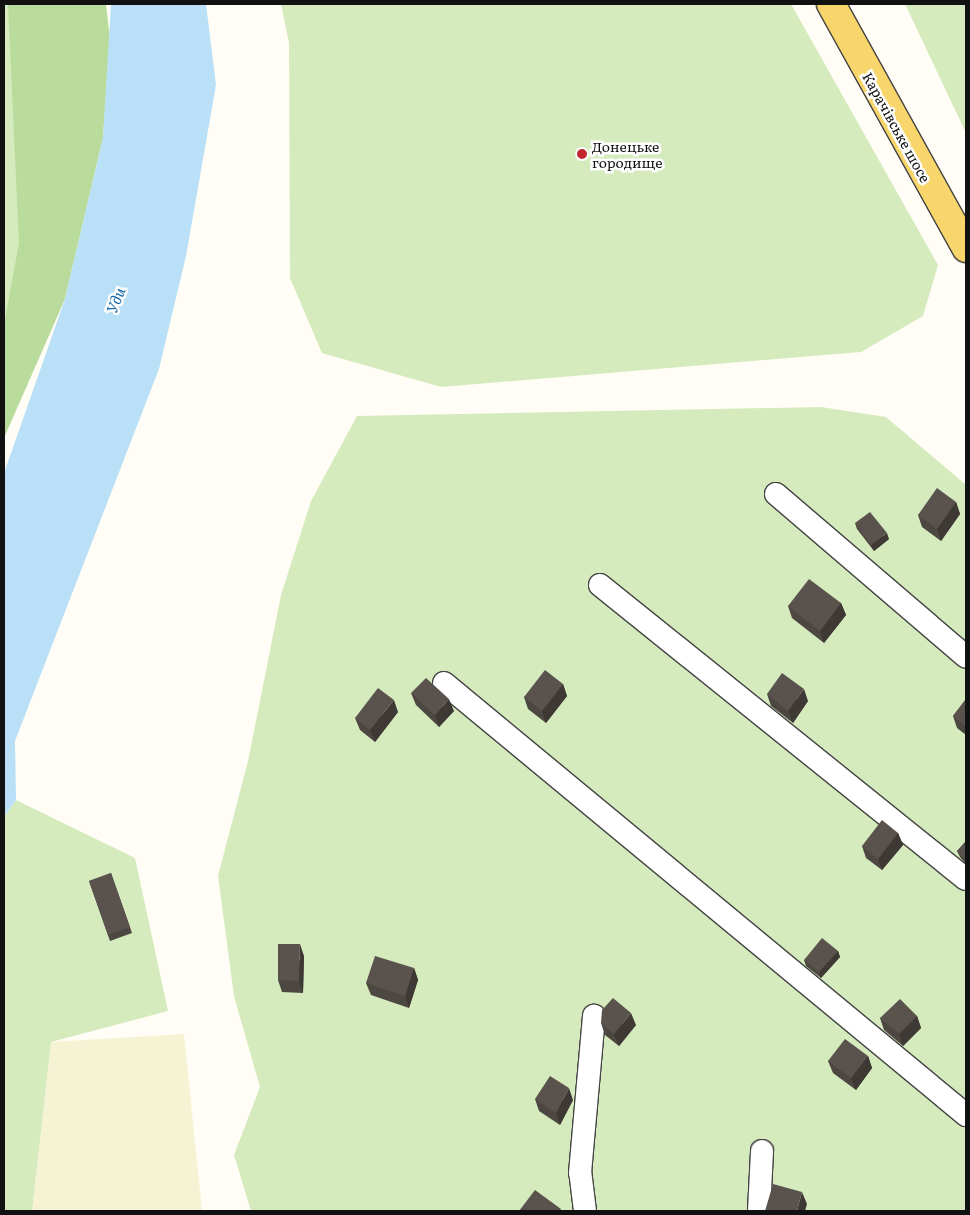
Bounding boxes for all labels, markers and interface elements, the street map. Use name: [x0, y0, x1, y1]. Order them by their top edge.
street label: Карачівське шосе: [860, 69, 934, 185]
place label: Донецьке городище: [592, 138, 662, 170]
marker: Донецьке городище: [576, 148, 588, 160]
water label: Уди: [102, 285, 128, 315]

